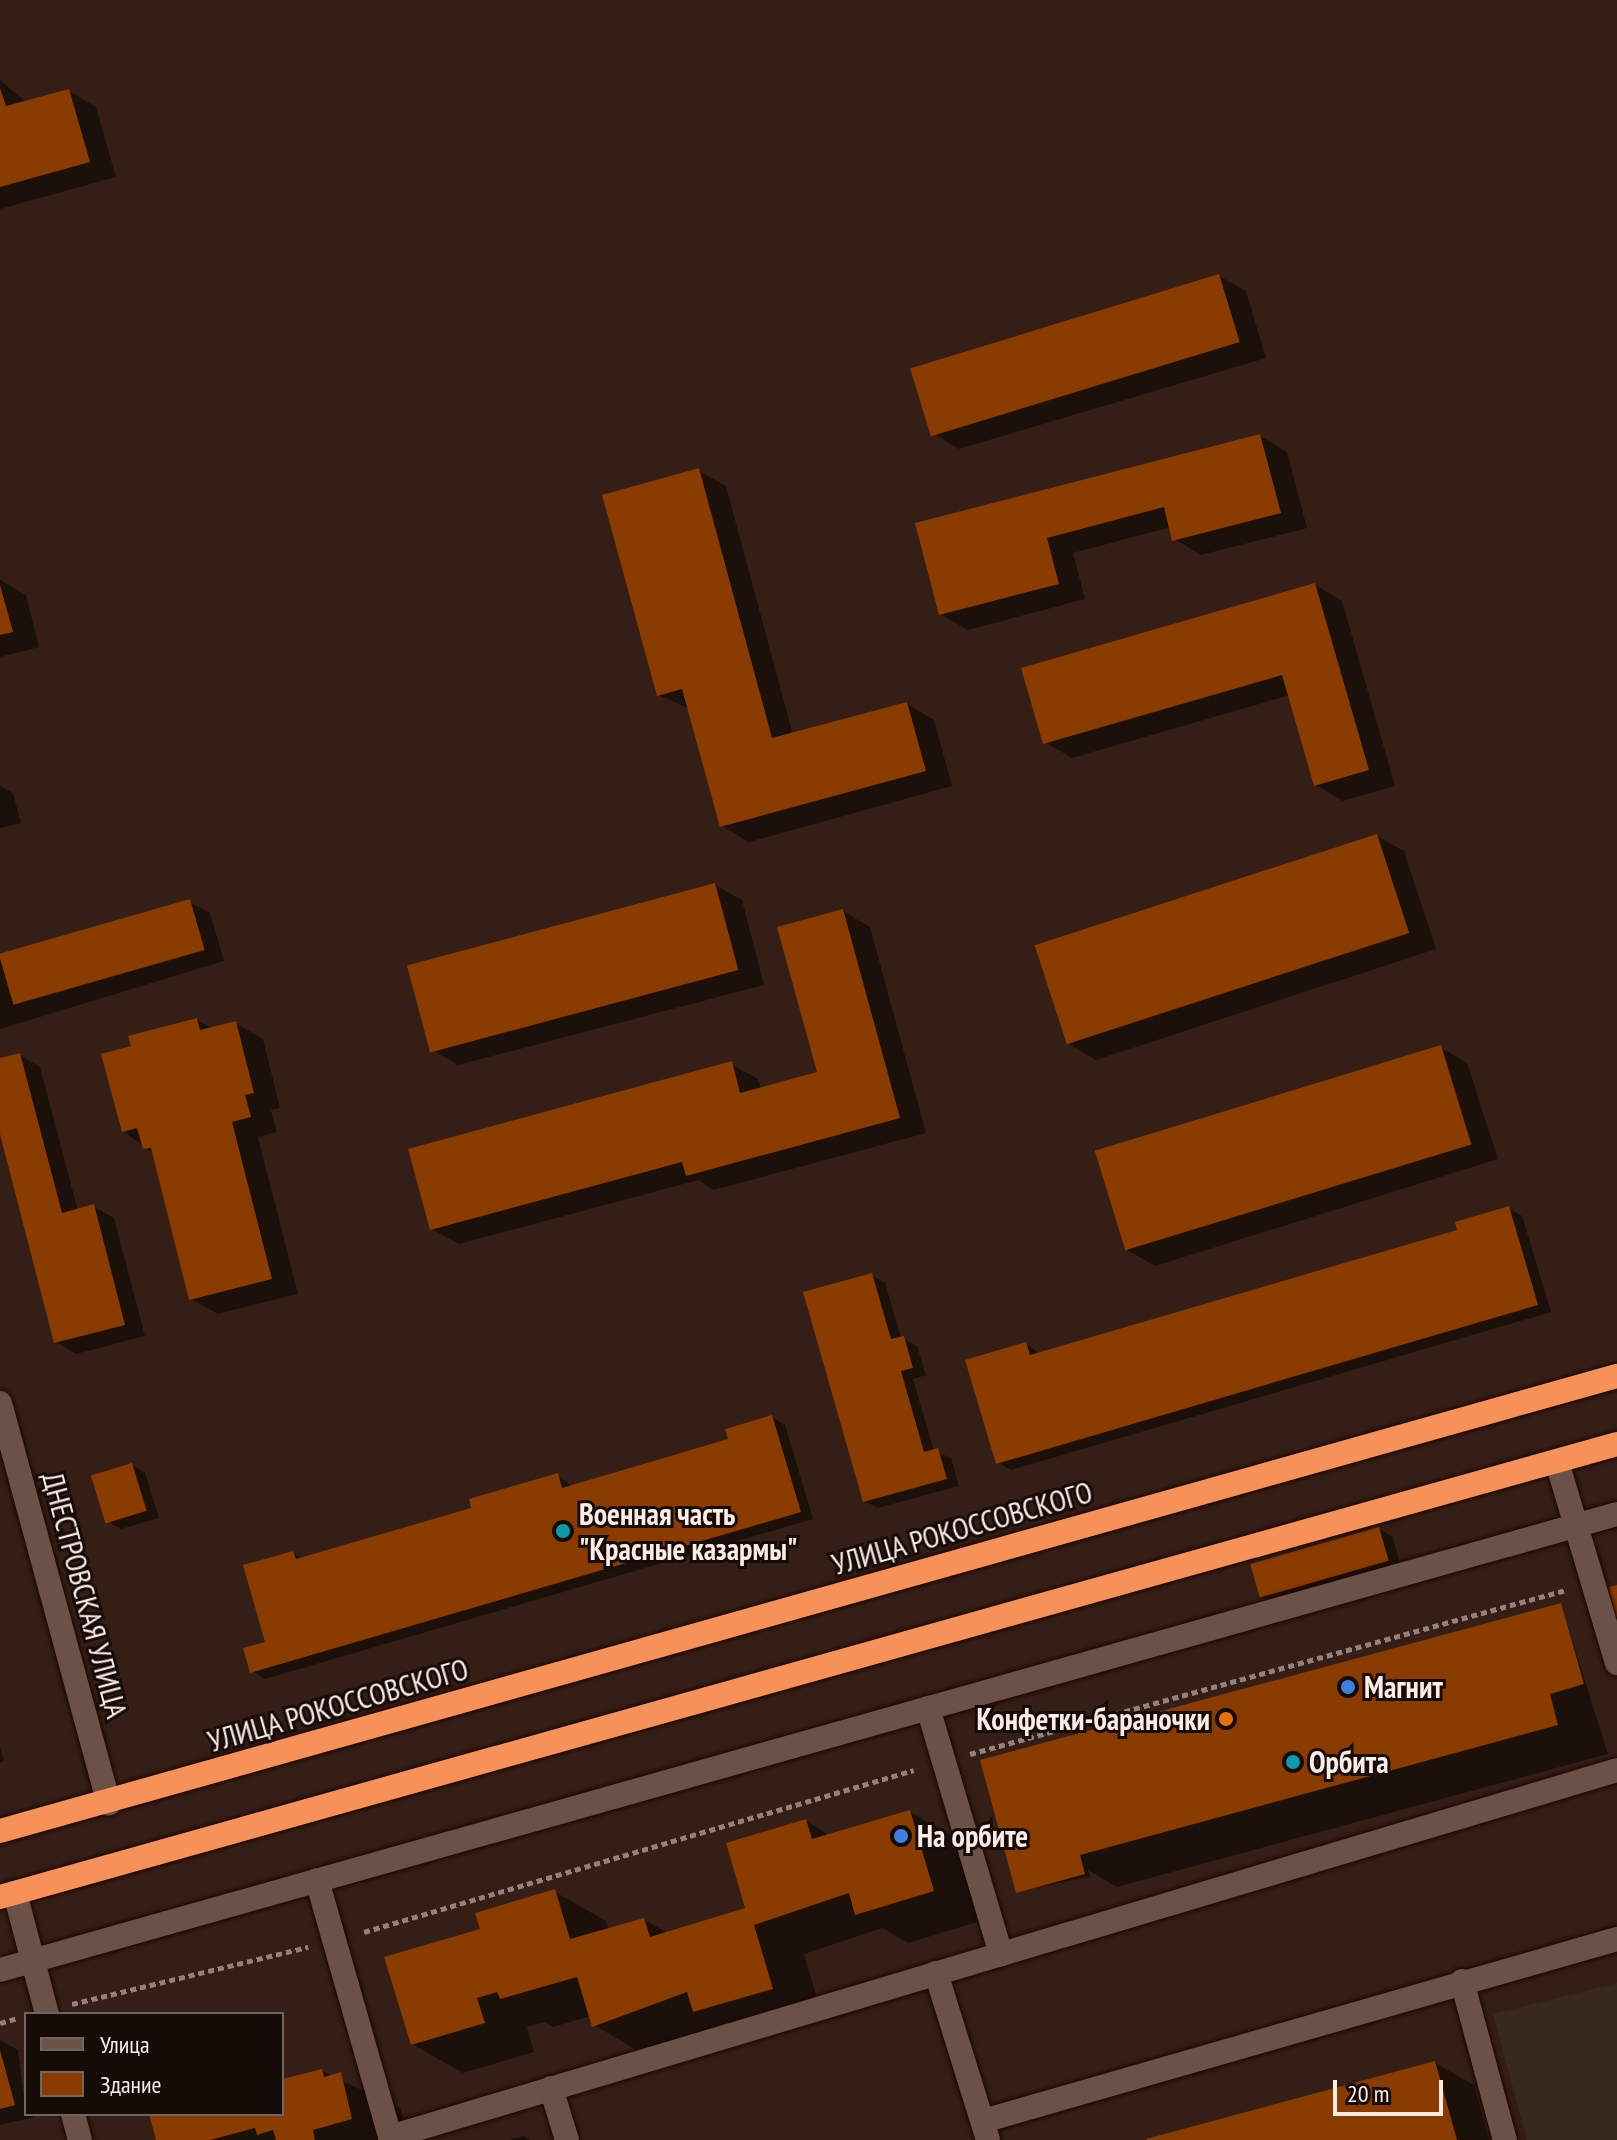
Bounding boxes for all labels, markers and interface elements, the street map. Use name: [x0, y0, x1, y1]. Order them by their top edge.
street label: ДНЕСТРОВСКАЯ УЛИЦА: [35, 1468, 135, 1722]
street label: УЛИЦА РОКОССОВСКОГО: [827, 1473, 1097, 1583]
place label: Военная часть "Красные казармы": [579, 1496, 797, 1566]
marker: Военная часть "Красные казармы": [554, 1522, 572, 1540]
street label: УЛИЦА РОКОССОВСКОГО: [203, 1650, 473, 1760]
place label: Магнит: [1364, 1669, 1443, 1705]
marker: Магнит: [1339, 1678, 1357, 1696]
place label: Конфетки-бараночки: [976, 1701, 1210, 1737]
marker: Конфетки-бараночки: [1217, 1710, 1235, 1728]
place label: Орбита: [1309, 1744, 1389, 1780]
marker: Орбита: [1284, 1753, 1302, 1771]
place label: На орбите: [917, 1818, 1028, 1854]
marker: На орбите: [892, 1827, 910, 1845]
legend: [24, 2012, 284, 2116]
text: Улица: [100, 2029, 150, 2060]
scale bar: [1337, 2064, 1447, 2114]
text: Здание: [100, 2069, 161, 2100]
text: 20 m: [1347, 2078, 1389, 2109]

